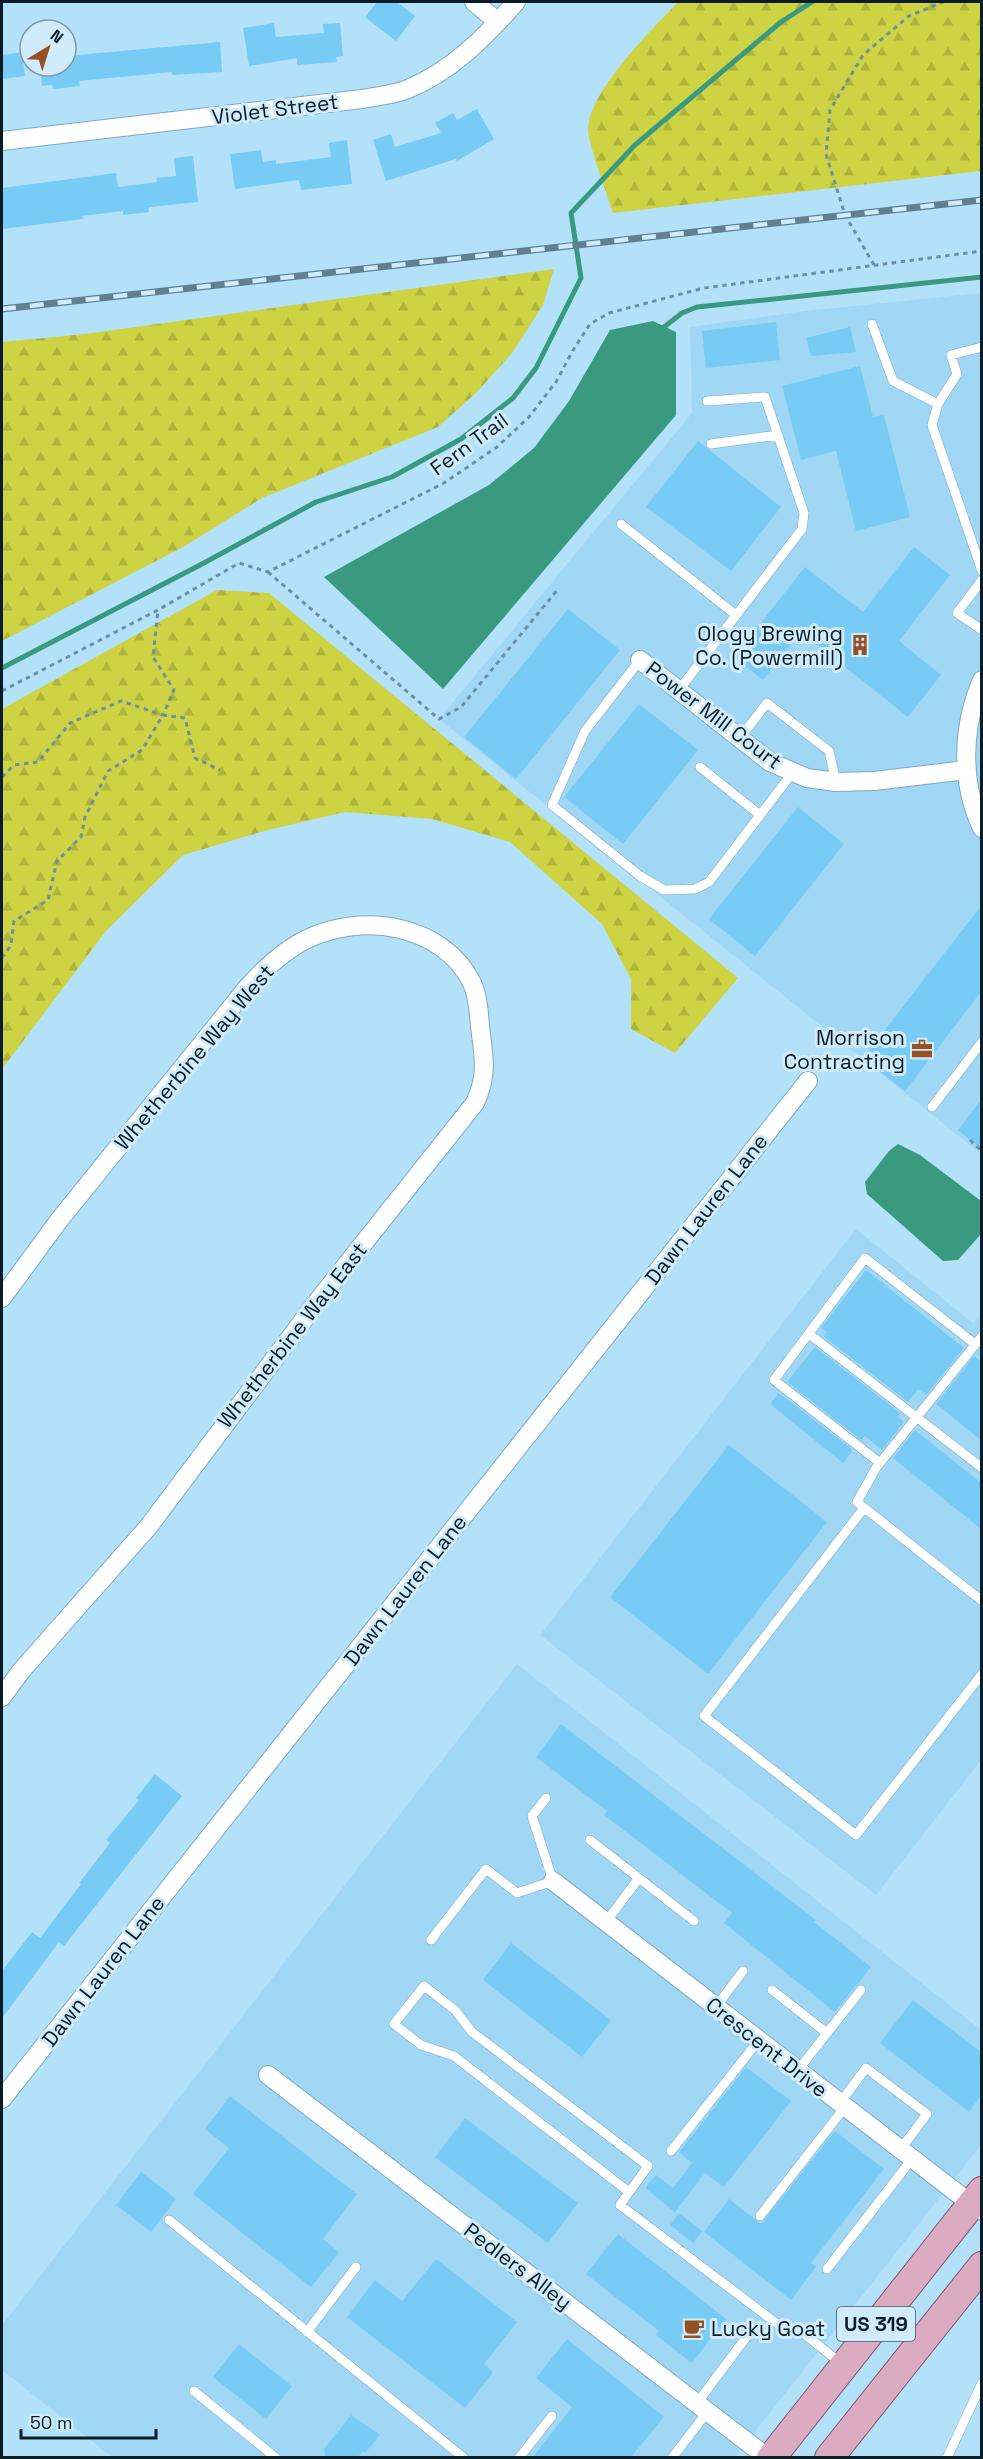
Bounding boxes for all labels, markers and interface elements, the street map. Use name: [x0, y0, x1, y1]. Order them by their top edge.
north arrow: [18, 18, 78, 78]
text: N: [46, 25, 68, 48]
street label: Violet Street: [210, 88, 340, 130]
street label: Fern Trail: [425, 407, 513, 481]
place label: Ology Brewing Co. (Powermill): [695, 620, 843, 671]
building icon: Ology Brewing Co. (Powermill): [848, 633, 872, 657]
street label: Power Mill Court: [641, 655, 787, 775]
street label: Whetherbine Way West: [108, 959, 280, 1155]
place label: Morrison Contracting: [784, 1024, 905, 1075]
office icon: Morrison Contracting: [910, 1037, 934, 1061]
street label: Dawn Lauren Lane: [639, 1128, 773, 1290]
street label: Whetherbine Way East: [211, 1237, 373, 1433]
street label: Dawn Lauren Lane: [338, 1509, 472, 1671]
street label: Dawn Lauren Lane: [36, 1890, 170, 2052]
street label: Crescent Drive: [701, 1991, 833, 2103]
street label: Pedlers Alley: [459, 2217, 577, 2315]
road number: US 319: [837, 2307, 915, 2341]
place label: Lucky Goat: [711, 2315, 825, 2342]
cafe icon: Lucky Goat: [682, 2316, 706, 2340]
scale bar: [21, 2402, 156, 2440]
text: 50 m: [30, 2411, 72, 2434]

